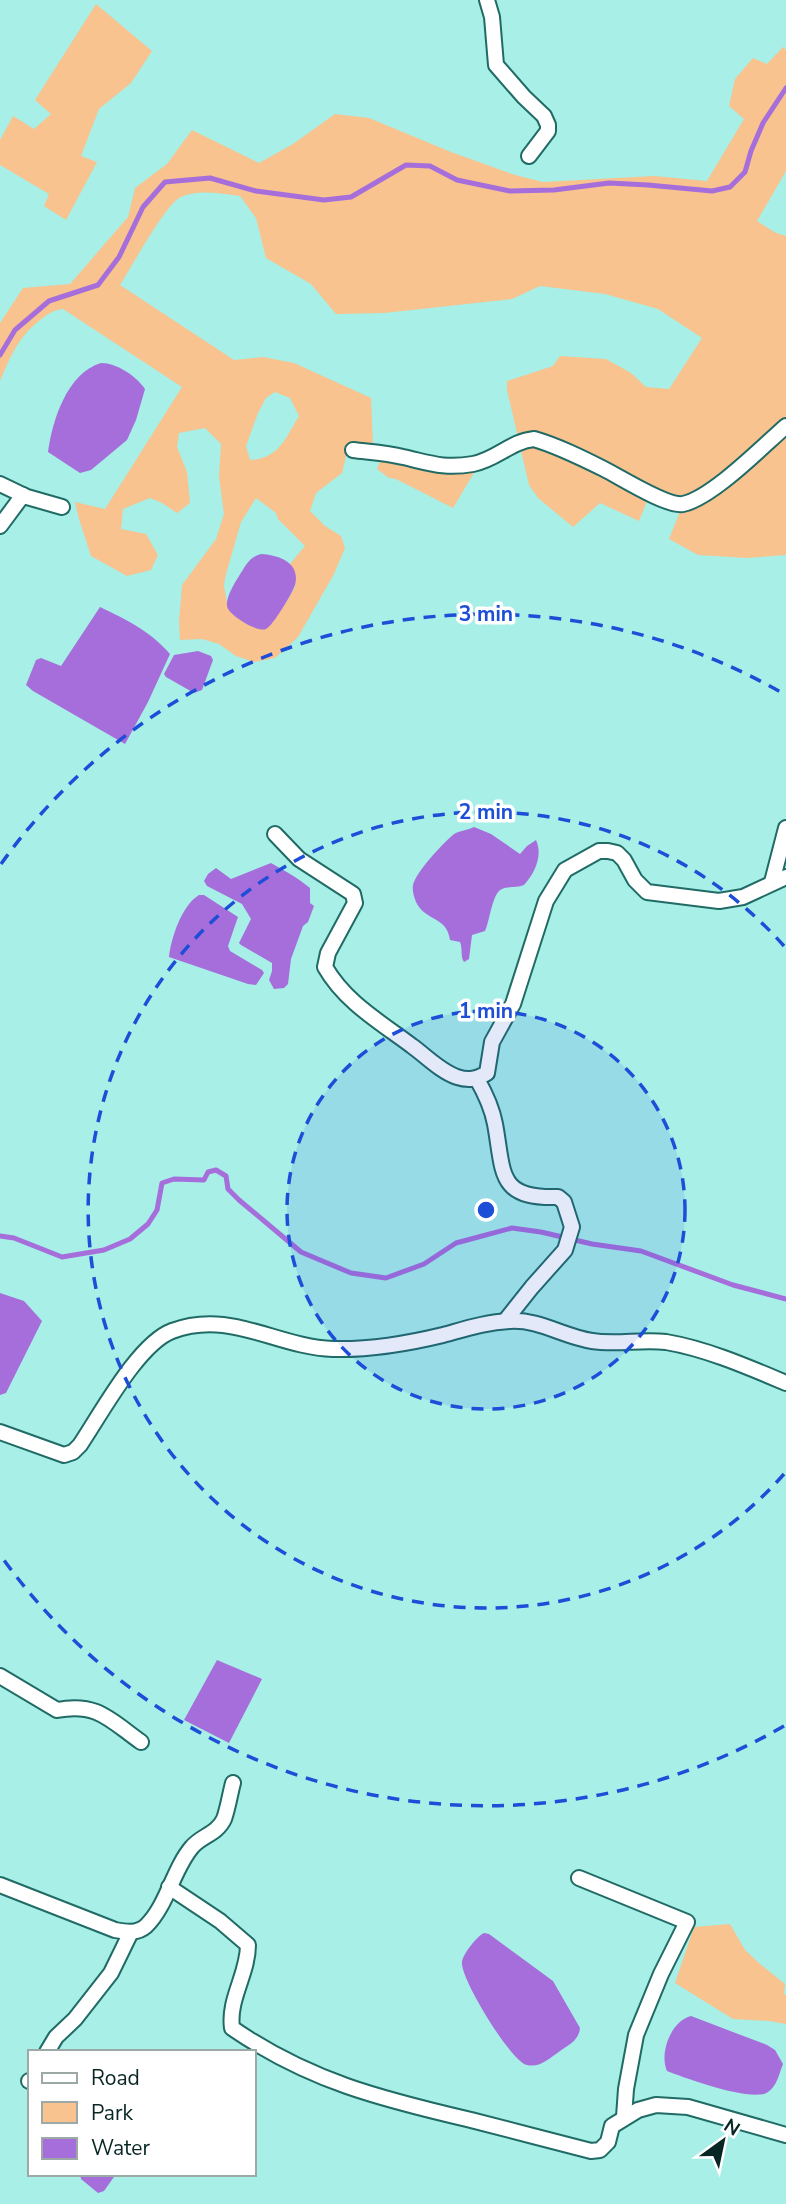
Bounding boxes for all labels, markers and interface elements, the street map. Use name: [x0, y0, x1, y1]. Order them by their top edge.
text: 3 min: [459, 600, 513, 628]
text: 2 min: [459, 798, 513, 826]
text: 1 min: [459, 997, 513, 1025]
centre of rings: [474, 1198, 498, 1222]
legend: [28, 2050, 256, 2176]
text: Road: [91, 2064, 140, 2092]
text: Park: [91, 2099, 133, 2127]
north arrow: [688, 2106, 758, 2176]
text: N: [719, 2113, 745, 2142]
text: Water: [91, 2134, 150, 2162]

